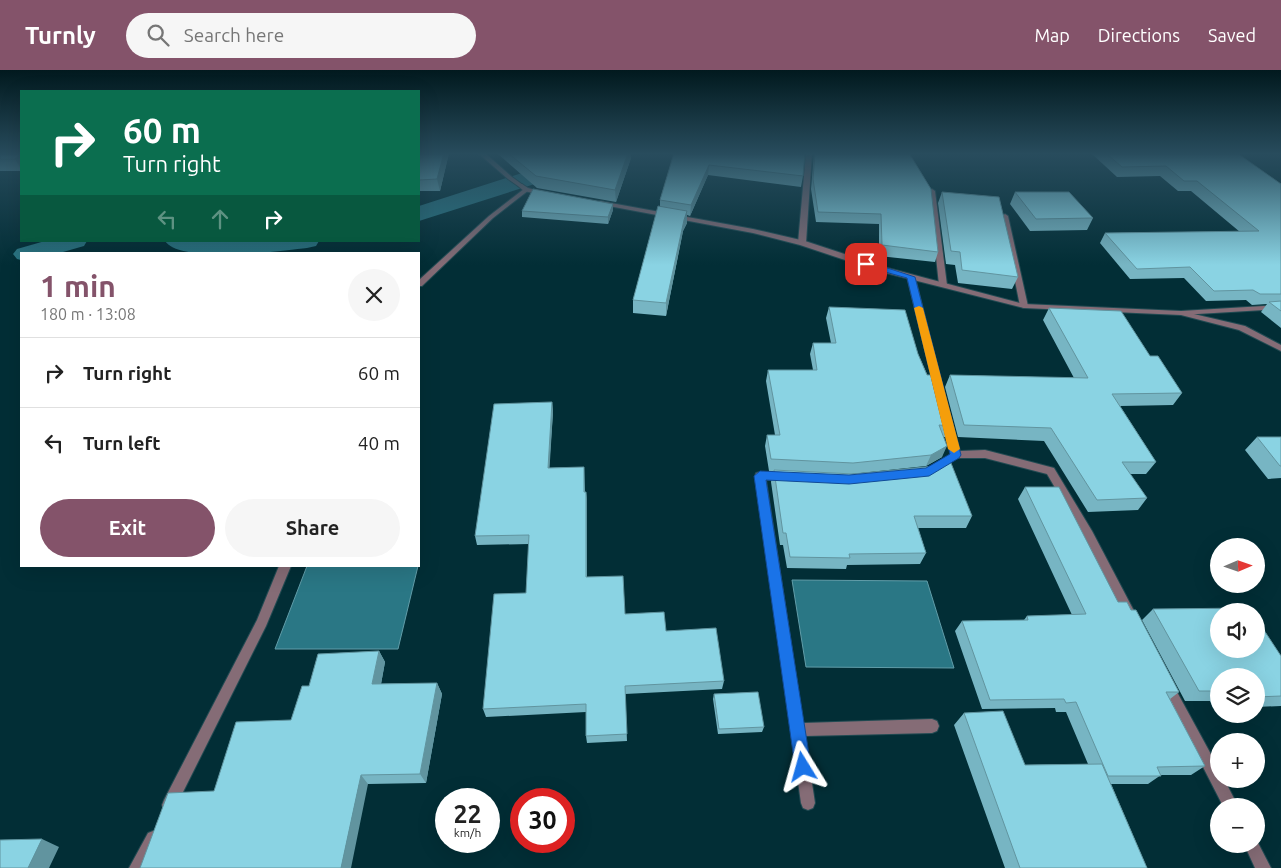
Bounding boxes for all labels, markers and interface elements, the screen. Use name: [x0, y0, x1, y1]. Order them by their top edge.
search box: [126, 13, 476, 58]
icon: search: [144, 21, 172, 49]
text: Turnly: [25, 22, 96, 49]
text: Search here: [184, 24, 284, 46]
text: Map: [1034, 25, 1070, 45]
text: Directions: [1098, 25, 1180, 45]
text: Saved: [1208, 25, 1256, 45]
icon: right: [40, 110, 105, 175]
text: 60 m: [123, 110, 201, 150]
text: Turn right: [123, 151, 221, 176]
icon: left: [153, 205, 181, 233]
icon: ahead: [206, 205, 234, 233]
icon: right: [259, 205, 287, 233]
pin: [845, 243, 887, 285]
icon: arrive: [852, 250, 880, 278]
text: 1 min: [40, 269, 116, 303]
button: close: [348, 269, 400, 321]
text: 180 m · 13:08: [40, 305, 136, 323]
icon: right: [40, 359, 68, 387]
text: Turn right: [83, 362, 171, 384]
text: 60 m: [358, 362, 400, 384]
icon: left: [40, 429, 68, 457]
text: Turn left: [83, 432, 161, 454]
text: 40 m: [358, 432, 400, 454]
button: Exit: [40, 499, 215, 557]
button: Share: [225, 499, 400, 557]
north arrow: [1210, 538, 1265, 592]
map controls: [1210, 538, 1265, 853]
button: sound: [1210, 603, 1265, 658]
button: layers: [1210, 668, 1265, 723]
button: +: [1210, 733, 1265, 788]
position arrow: [776, 740, 828, 792]
speed limit sign: 30: [510, 788, 575, 853]
button: −: [1210, 798, 1265, 853]
text: 22: [453, 800, 482, 828]
text: km/h: [454, 826, 481, 839]

